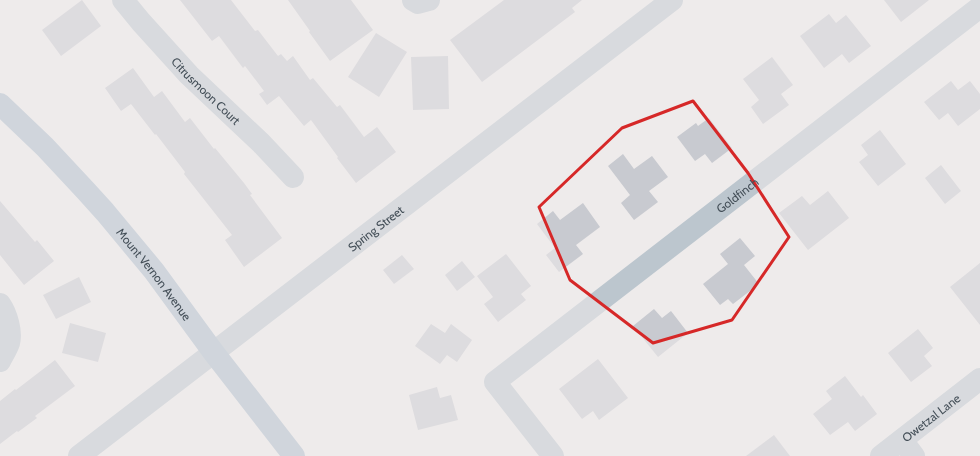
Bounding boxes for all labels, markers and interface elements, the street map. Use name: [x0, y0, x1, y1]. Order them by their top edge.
street label: Citrusmoon Court: [169, 53, 244, 127]
street label: Goldfinch: [713, 174, 761, 216]
street label: Spring Street: [345, 202, 406, 254]
street label: Mount Vernon Avenue: [114, 225, 195, 323]
street label: Owetzal Lane: [899, 390, 963, 445]

